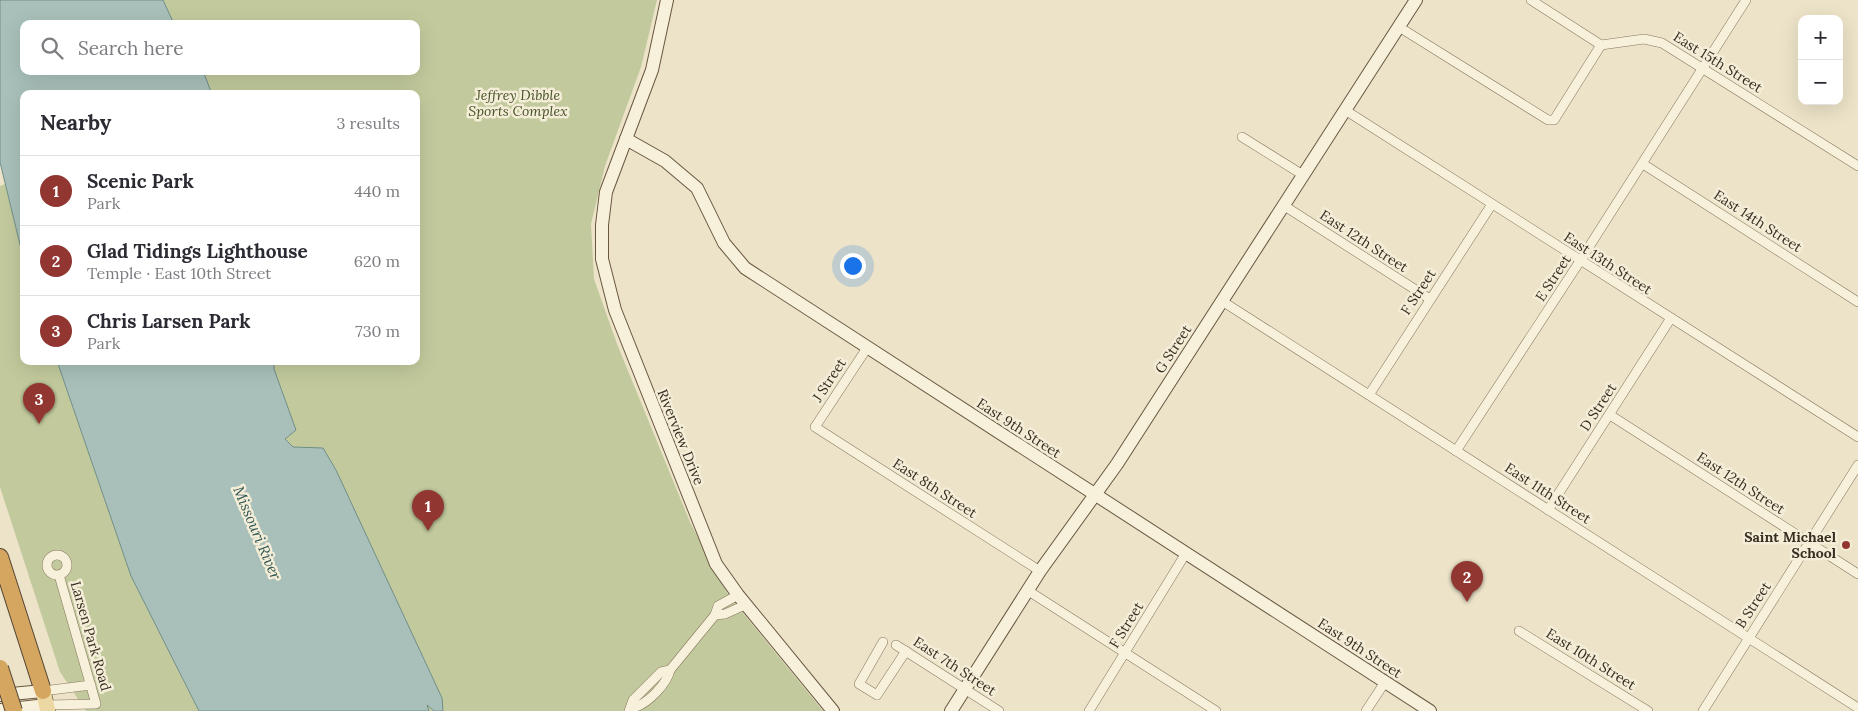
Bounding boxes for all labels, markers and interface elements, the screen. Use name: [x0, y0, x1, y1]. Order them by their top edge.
map controls: [1798, 15, 1843, 105]
button: +: [1798, 15, 1843, 60]
search box: [20, 20, 420, 75]
street label: East 15th Street: [1670, 27, 1766, 97]
icon: search: [38, 34, 66, 62]
text: Search here: [78, 36, 184, 60]
button: −: [1798, 60, 1843, 105]
park label: Jeffrey Dibble Sports Complex: [468, 86, 568, 120]
text: Nearby: [40, 109, 111, 136]
text: 3 results: [336, 113, 400, 133]
text: Scenic Park: [87, 169, 194, 193]
text: 1: [53, 181, 59, 201]
text: 440 m: [354, 181, 400, 201]
street label: East 14th Street: [1711, 186, 1806, 256]
text: Park: [87, 193, 120, 213]
street label: East 12th Street: [1317, 206, 1412, 276]
street label: East 13th Street: [1560, 228, 1656, 299]
text: Glad Tidings Lighthouse: [87, 239, 308, 263]
text: 2: [52, 251, 60, 271]
text: 620 m: [354, 251, 400, 271]
street label: E Street: [1531, 251, 1575, 305]
your location: [840, 253, 866, 279]
text: Temple · East 10th Street: [87, 263, 272, 283]
street label: F Street: [1397, 265, 1440, 318]
text: Chris Larsen Park: [87, 309, 251, 333]
text: 3: [52, 321, 60, 341]
text: 730 m: [355, 321, 400, 341]
street label: G Street: [1151, 321, 1196, 377]
text: Park: [87, 333, 120, 353]
street label: J Street: [808, 354, 850, 406]
street label: D Street: [1576, 379, 1621, 434]
pin: 3: [23, 383, 55, 424]
street label: Riverview Drive: [654, 386, 709, 488]
street label: East 9th Street: [974, 394, 1065, 462]
street label: East 12th Street: [1694, 448, 1789, 518]
street label: East 8th Street: [890, 454, 981, 522]
street label: East 11th Street: [1502, 459, 1595, 528]
water label: Missouri River: [229, 483, 286, 583]
pin: 1: [412, 490, 444, 531]
place label: Saint Michael School: [1744, 528, 1837, 562]
marker: Saint Michael School: [1840, 539, 1852, 551]
pin: 2: [1451, 561, 1483, 602]
street label: B Street: [1731, 578, 1775, 632]
street label: Larsen Park Road: [67, 579, 115, 693]
street label: F Street: [1105, 598, 1147, 651]
street label: East 9th Street: [1315, 614, 1406, 682]
street label: East 10th Street: [1543, 624, 1640, 694]
street label: East 7th Street: [910, 633, 1000, 700]

